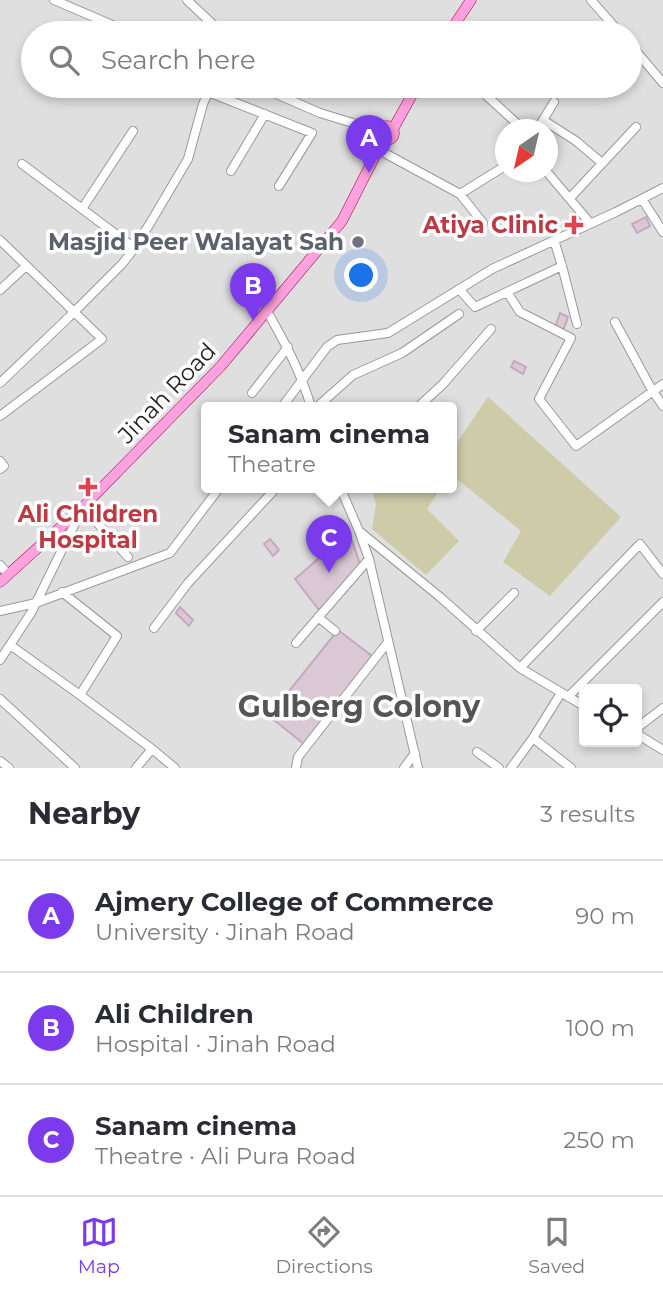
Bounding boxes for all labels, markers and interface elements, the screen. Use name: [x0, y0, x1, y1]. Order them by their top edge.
search box: [21, 21, 642, 98]
icon: search: [45, 41, 83, 79]
text: Search here: [101, 44, 256, 76]
pin: A: [346, 115, 392, 173]
north arrow: [495, 119, 558, 182]
place label: Atiya Clinic: [422, 211, 558, 239]
marker: Atiya Clinic: [564, 215, 584, 235]
place label: Masjid Peer Walayat Sah: [48, 228, 344, 256]
marker: Masjid Peer Walayat Sah: [350, 234, 366, 250]
your location: [344, 258, 378, 292]
pin: B: [230, 263, 276, 321]
street label: Jinah Road: [112, 337, 222, 450]
popup: [201, 402, 457, 493]
text: Sanam cinema: [228, 418, 430, 450]
text: Theatre: [228, 450, 316, 478]
marker: Ali Children Hospital: [78, 477, 98, 497]
place label: Ali Children Hospital: [17, 500, 158, 554]
pin: C: [306, 515, 352, 573]
map controls: [579, 684, 642, 747]
button: locate: [579, 684, 642, 747]
district label: Gulberg Colony: [238, 688, 481, 725]
text: Nearby: [28, 795, 140, 832]
text: 3 results: [540, 800, 635, 828]
text: Ajmery College of Commerce: [95, 886, 494, 918]
text: A: [42, 902, 60, 930]
text: 90 m: [575, 902, 635, 930]
text: University · Jinah Road: [95, 918, 355, 946]
text: Ali Children: [95, 998, 254, 1030]
text: B: [42, 1014, 60, 1042]
text: 100 m: [566, 1014, 635, 1042]
text: Hospital · Jinah Road: [95, 1030, 336, 1058]
text: Sanam cinema: [95, 1110, 297, 1142]
text: C: [43, 1126, 59, 1154]
text: 250 m: [563, 1126, 635, 1154]
text: Theatre · Ali Pura Road: [95, 1142, 356, 1170]
tab: Map: [78, 1213, 120, 1278]
tab: Directions: [275, 1213, 373, 1278]
tab: Saved: [528, 1213, 585, 1278]

